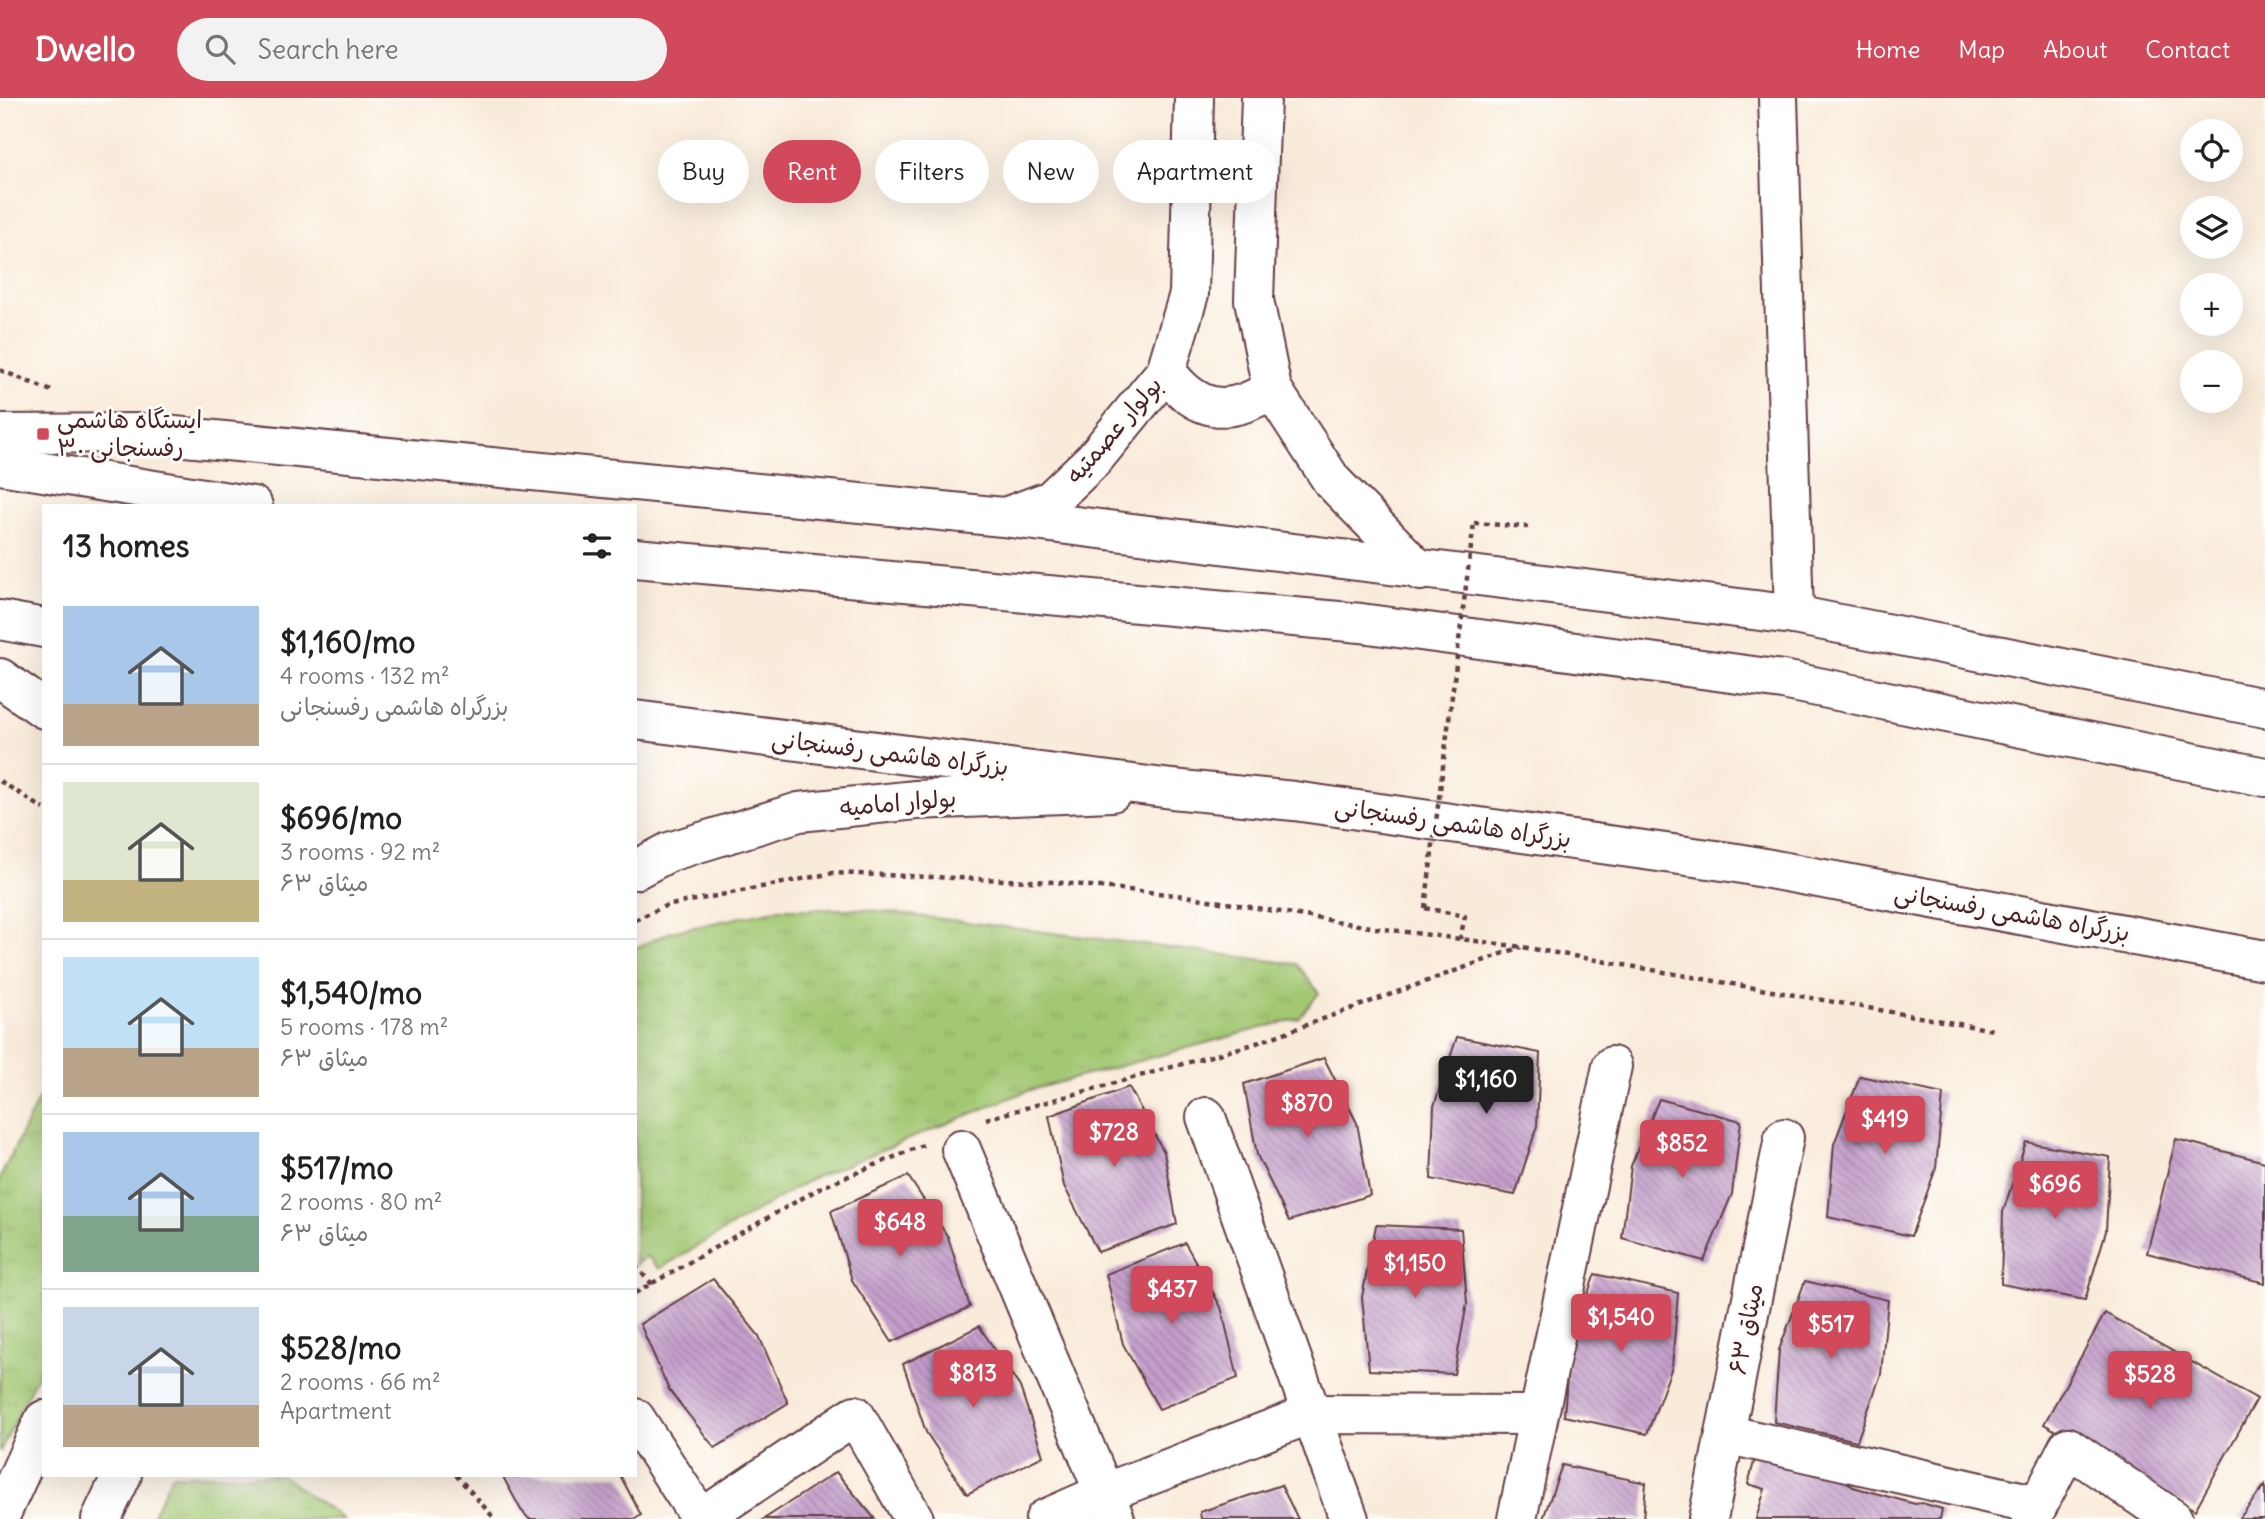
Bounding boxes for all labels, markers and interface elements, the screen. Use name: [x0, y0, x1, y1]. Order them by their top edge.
search box: [177, 18, 667, 81]
text: Dwello: [35, 28, 135, 70]
icon: search: [201, 30, 239, 68]
text: Search here: [257, 33, 398, 66]
text: Home: [1856, 34, 1920, 64]
text: Map: [1958, 34, 2005, 64]
text: About: [2043, 34, 2107, 64]
text: Contact: [2145, 34, 2230, 64]
map controls: [2180, 119, 2243, 413]
button: locate: [2180, 119, 2243, 182]
chip: Buy: [658, 140, 749, 203]
chip: Rent: [763, 140, 861, 203]
chip: Filters: [875, 140, 989, 203]
chip: New: [1003, 140, 1099, 203]
chip: Apartment: [1113, 140, 1277, 203]
button: layers: [2180, 196, 2243, 259]
button: +: [2180, 273, 2243, 336]
button: −: [2180, 350, 2243, 413]
street label: بولوار عصمتیه: [1059, 370, 1169, 490]
place label: ایستگاه هاشمی رفسنجانی ۳۰: [57, 404, 202, 463]
marker: ایستگاه هاشمی رفسنجانی ۳۰: [35, 426, 51, 442]
text: 13 homes: [63, 527, 189, 565]
icon: filters: [578, 527, 616, 565]
text: $1,160/mo: [280, 623, 415, 661]
icon: home: [119, 634, 203, 718]
text: 4 rooms · 132 m²: [280, 661, 450, 690]
text: بزرگراه هاشمی رفسنجانی: [280, 692, 509, 721]
street label: بزرگراه هاشمی رفسنجانی: [770, 723, 1010, 782]
street label: بولوار امامیه: [838, 782, 958, 824]
street label: بزرگراه هاشمی رفسنجانی: [1333, 791, 1573, 854]
text: $696/mo: [280, 799, 402, 837]
icon: home: [119, 810, 203, 894]
text: 3 rooms · 92 m²: [280, 837, 440, 866]
text: میثاق ۶۳: [280, 868, 369, 897]
street label: بزرگراه هاشمی رفسنجانی: [1892, 877, 2132, 948]
text: $1,540/mo: [280, 974, 422, 1012]
icon: home: [119, 985, 203, 1069]
text: 5 rooms · 178 m²: [280, 1012, 448, 1041]
text: میثاق ۶۳: [280, 1043, 369, 1072]
pin: $1,160: [1429, 1056, 1543, 1116]
text: $1,160: [1455, 1064, 1517, 1093]
pin: $870: [1266, 1080, 1348, 1140]
text: $870: [1281, 1088, 1333, 1117]
pin: $419: [1844, 1096, 1926, 1156]
text: $419: [1861, 1104, 1909, 1133]
pin: $728: [1073, 1110, 1155, 1169]
text: $728: [1089, 1117, 1139, 1146]
pin: $852: [1641, 1121, 1723, 1180]
text: $852: [1656, 1128, 1708, 1157]
text: $517/mo: [280, 1149, 393, 1187]
icon: home: [119, 1160, 203, 1244]
pin: $696: [2014, 1162, 2096, 1221]
text: $696: [2029, 1169, 2081, 1198]
text: 2 rooms · 80 m²: [280, 1187, 442, 1216]
pin: $648: [859, 1200, 941, 1259]
text: $648: [874, 1207, 926, 1236]
text: میثاق ۶۳: [280, 1218, 369, 1247]
pin: $1,150: [1358, 1240, 1472, 1300]
text: $1,150: [1384, 1248, 1446, 1277]
pin: $437: [1131, 1266, 1213, 1326]
text: $437: [1147, 1274, 1197, 1303]
street label: میثاق ۶۳: [1721, 1281, 1769, 1377]
pin: $1,540: [1564, 1294, 1678, 1354]
text: $1,540: [1587, 1302, 1655, 1331]
pin: $517: [1790, 1302, 1872, 1361]
text: $517: [1808, 1309, 1854, 1338]
text: $528/mo: [280, 1329, 401, 1367]
icon: home: [119, 1335, 203, 1419]
pin: $813: [932, 1350, 1014, 1410]
pin: $528: [2109, 1352, 2191, 1411]
text: $813: [949, 1358, 997, 1387]
text: $528: [2124, 1359, 2176, 1388]
text: 2 rooms · 66 m²: [280, 1367, 441, 1396]
text: Apartment: [280, 1396, 392, 1425]

